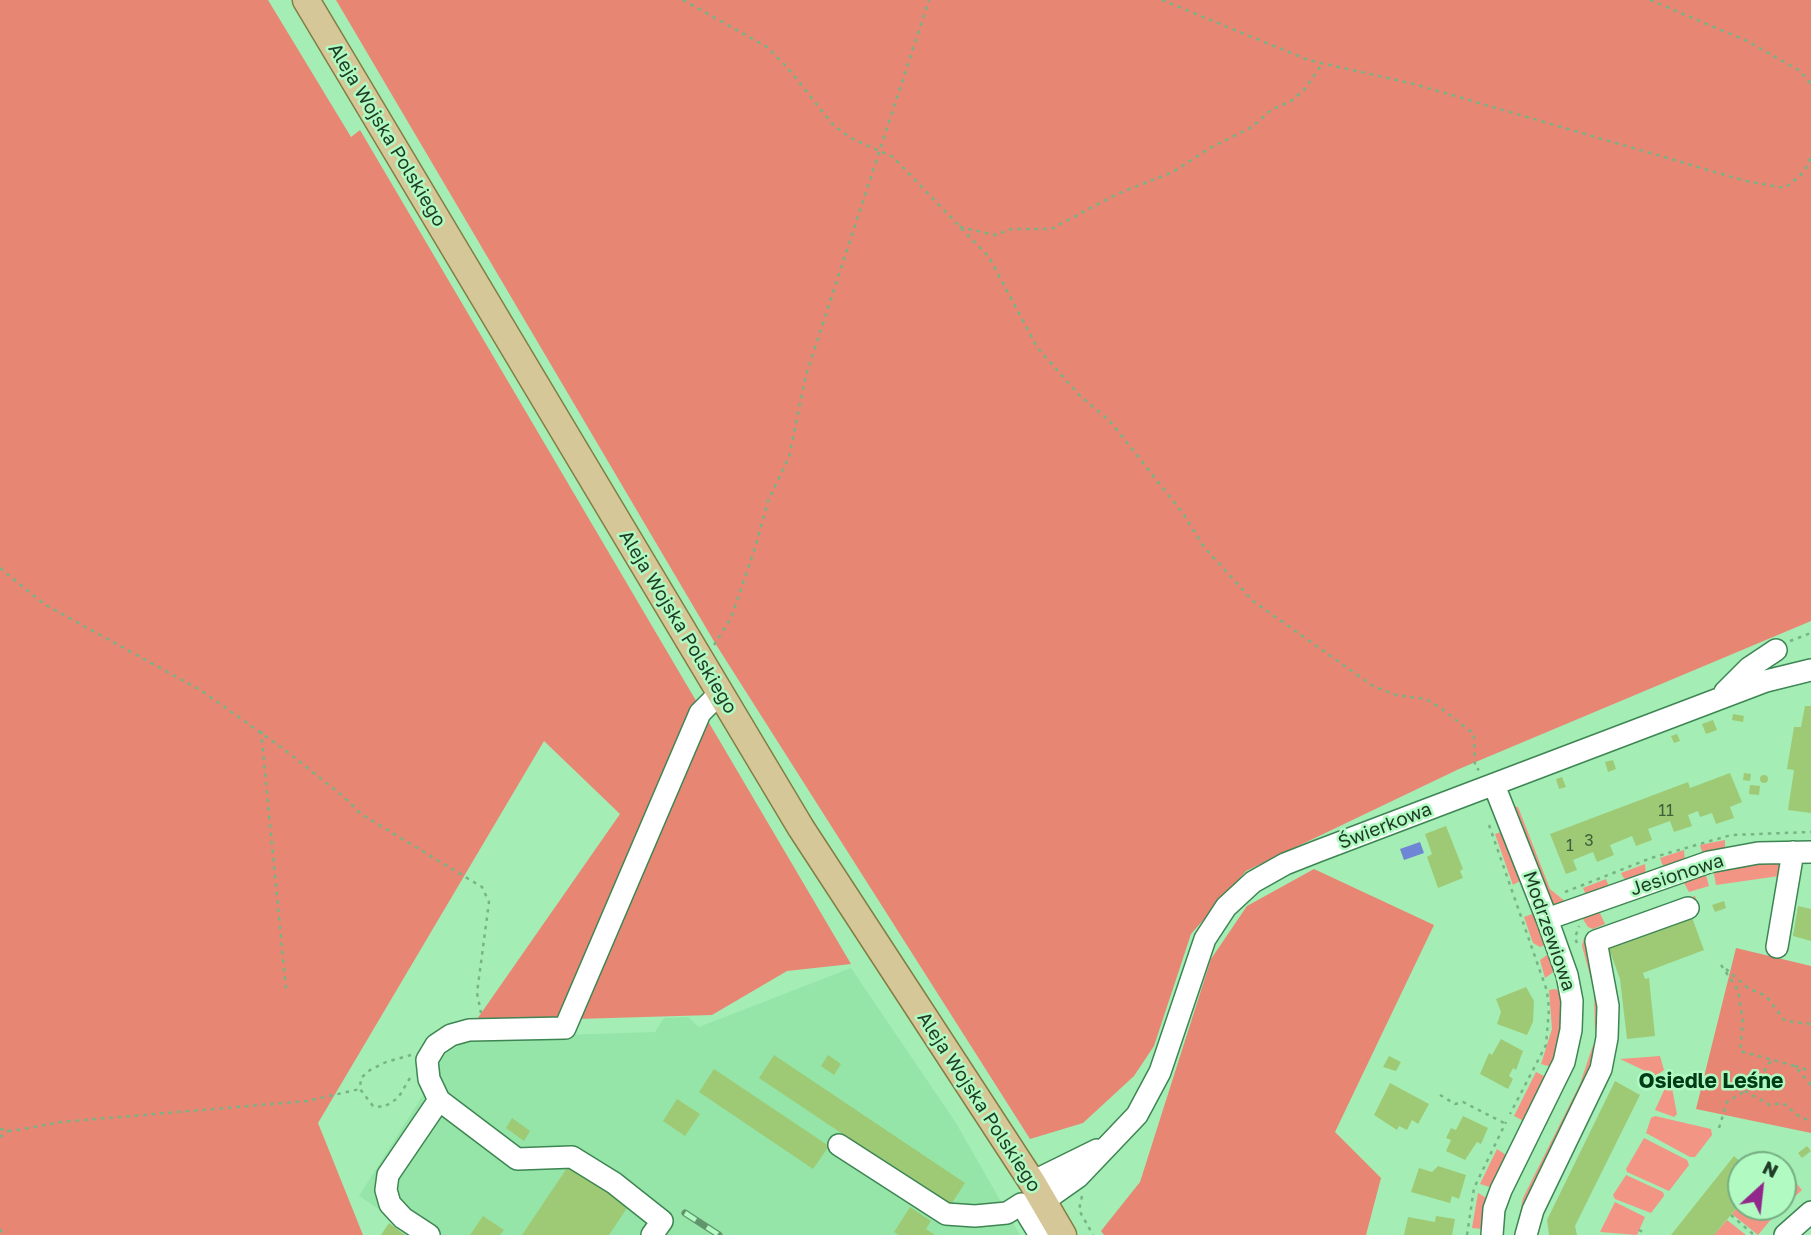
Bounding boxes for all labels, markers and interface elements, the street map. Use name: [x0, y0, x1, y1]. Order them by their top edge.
street label: Aleja Wojska Polskiego: [323, 39, 451, 231]
street label: Aleja Wojska Polskiego: [614, 526, 742, 718]
street label: Świerkowa: [1335, 798, 1435, 854]
house number: 11: [1658, 801, 1674, 821]
house number: 3: [1584, 831, 1594, 851]
house number: 1: [1566, 836, 1574, 856]
street label: Jesionowa: [1627, 849, 1727, 901]
street label: Modrzewiowa: [1518, 868, 1580, 994]
street label: Aleja Wojska Polskiego: [912, 1008, 1046, 1196]
district label: Osiedle Leśne: [1639, 1068, 1783, 1094]
north arrow: [1727, 1151, 1797, 1221]
text: N: [1759, 1155, 1783, 1182]

